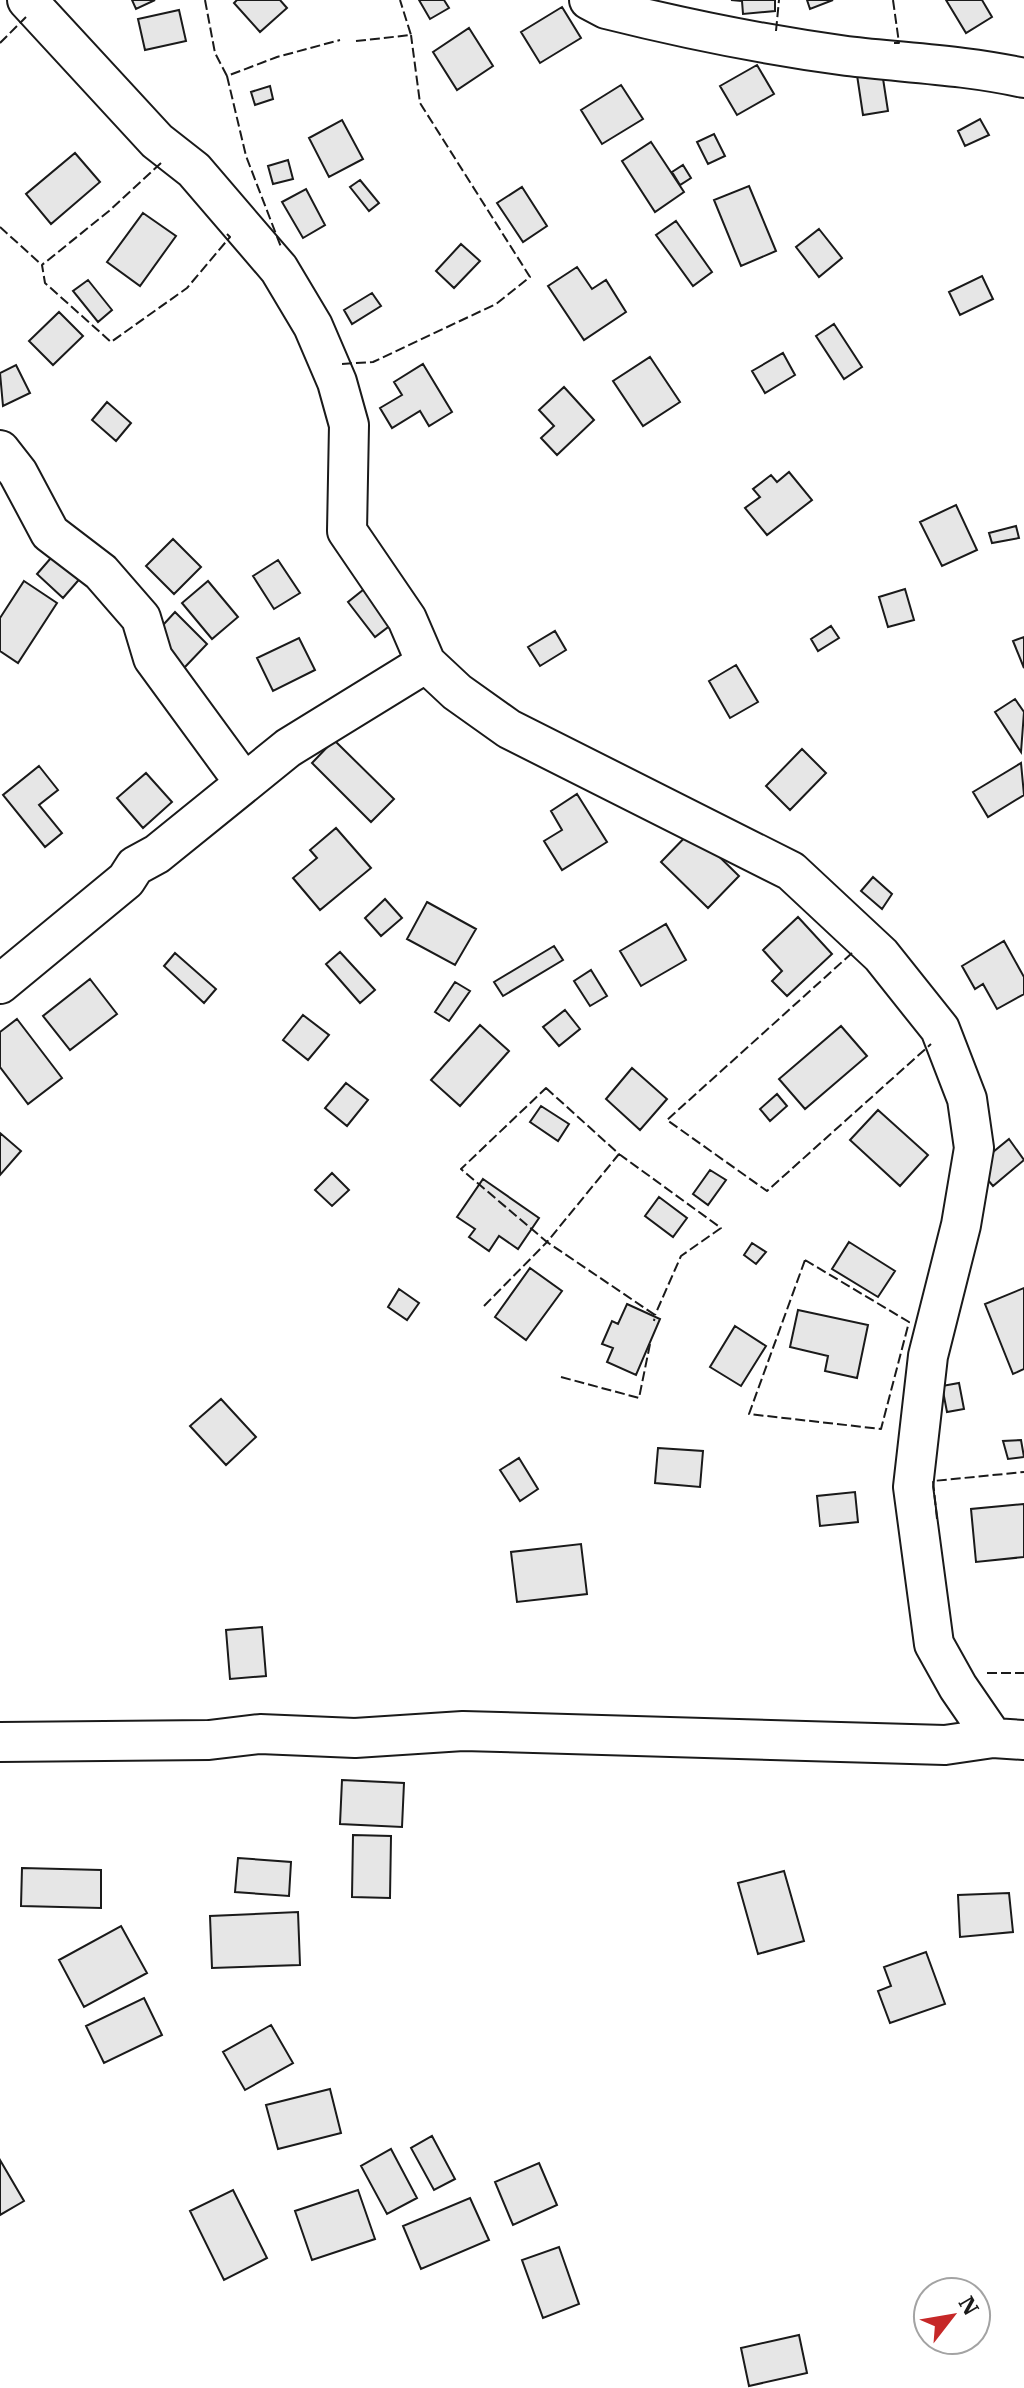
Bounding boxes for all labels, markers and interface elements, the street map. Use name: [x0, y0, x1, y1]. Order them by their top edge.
north arrow: [912, 2276, 992, 2356]
text: N: [953, 2291, 986, 2320]

